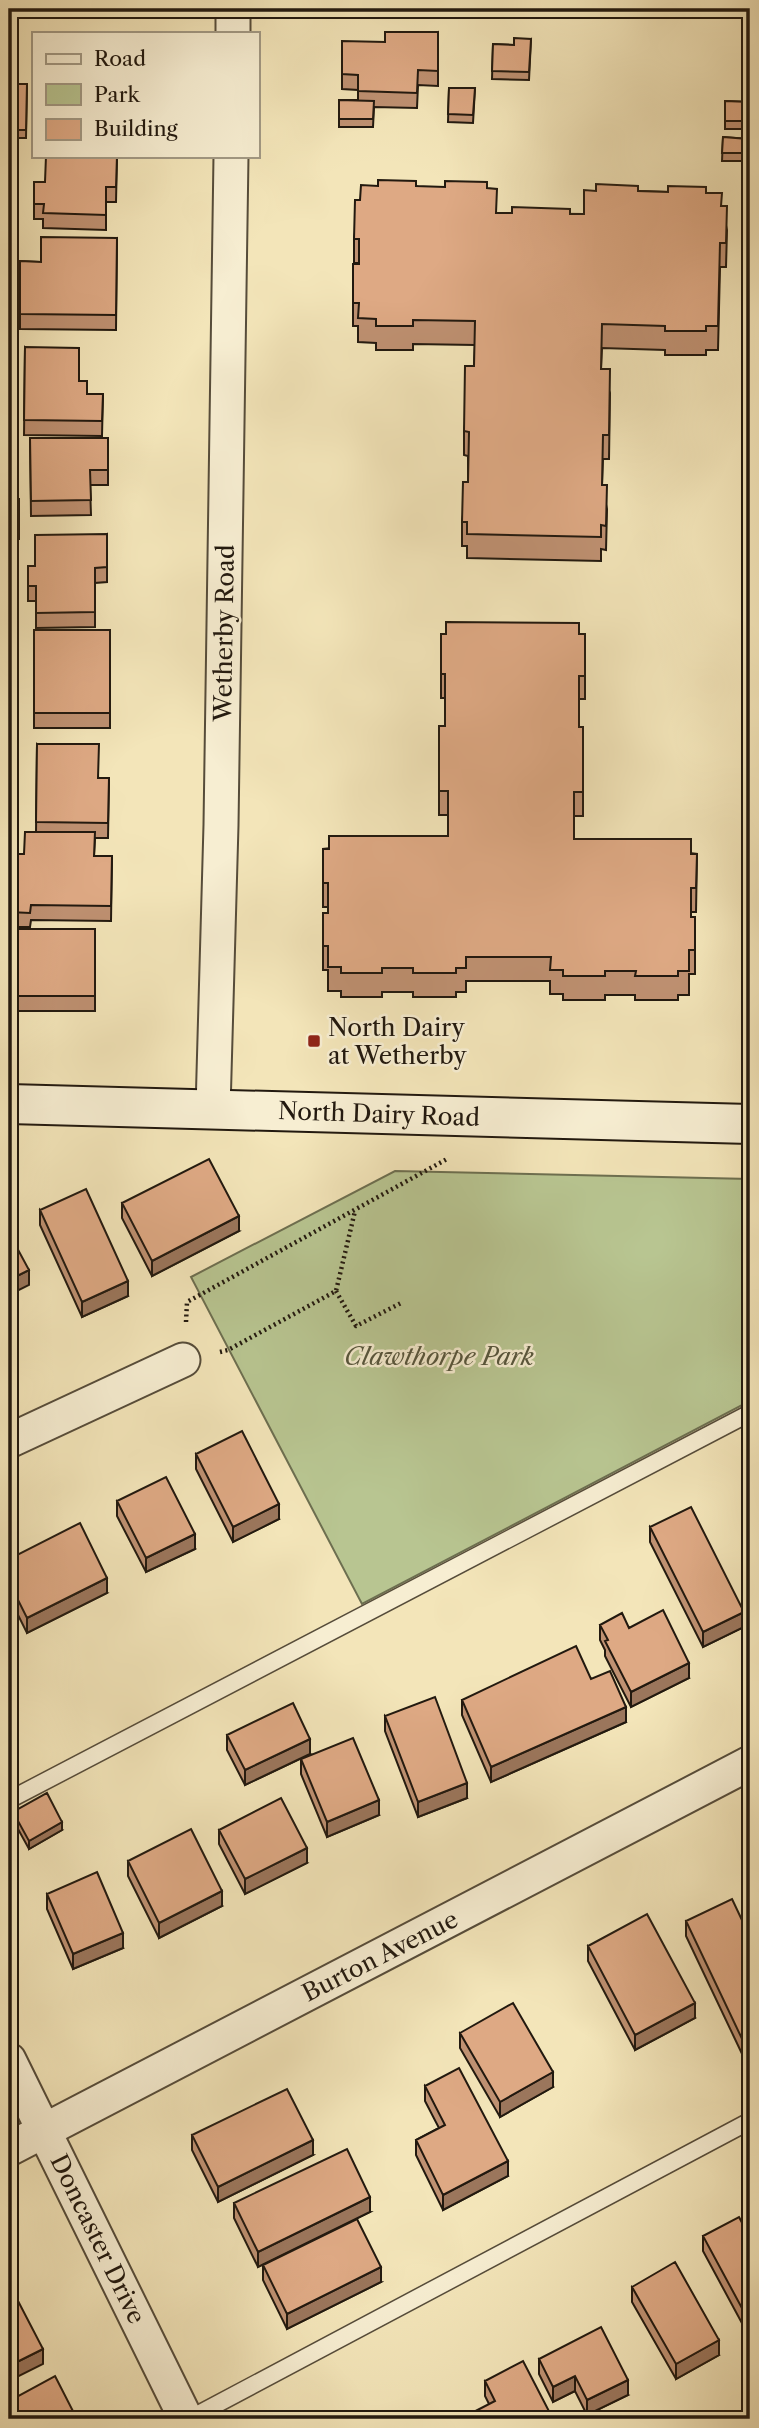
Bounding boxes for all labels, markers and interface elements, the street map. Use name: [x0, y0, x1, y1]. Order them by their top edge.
legend: [32, 32, 259, 158]
text: Road: [94, 46, 146, 71]
text: Park: [94, 82, 140, 107]
text: Building: [94, 116, 179, 141]
street label: Wetherby Road: [208, 544, 240, 723]
place label: North Dairy at Wetherby: [328, 1013, 467, 1070]
marker: North Dairy at Wetherby: [306, 1033, 322, 1049]
street label: North Dairy Road: [278, 1096, 481, 1132]
park label: Clawthorpe Park: [344, 1342, 534, 1371]
street label: Burton Avenue: [297, 1904, 463, 2008]
street label: Doncaster Drive: [44, 2149, 152, 2329]

